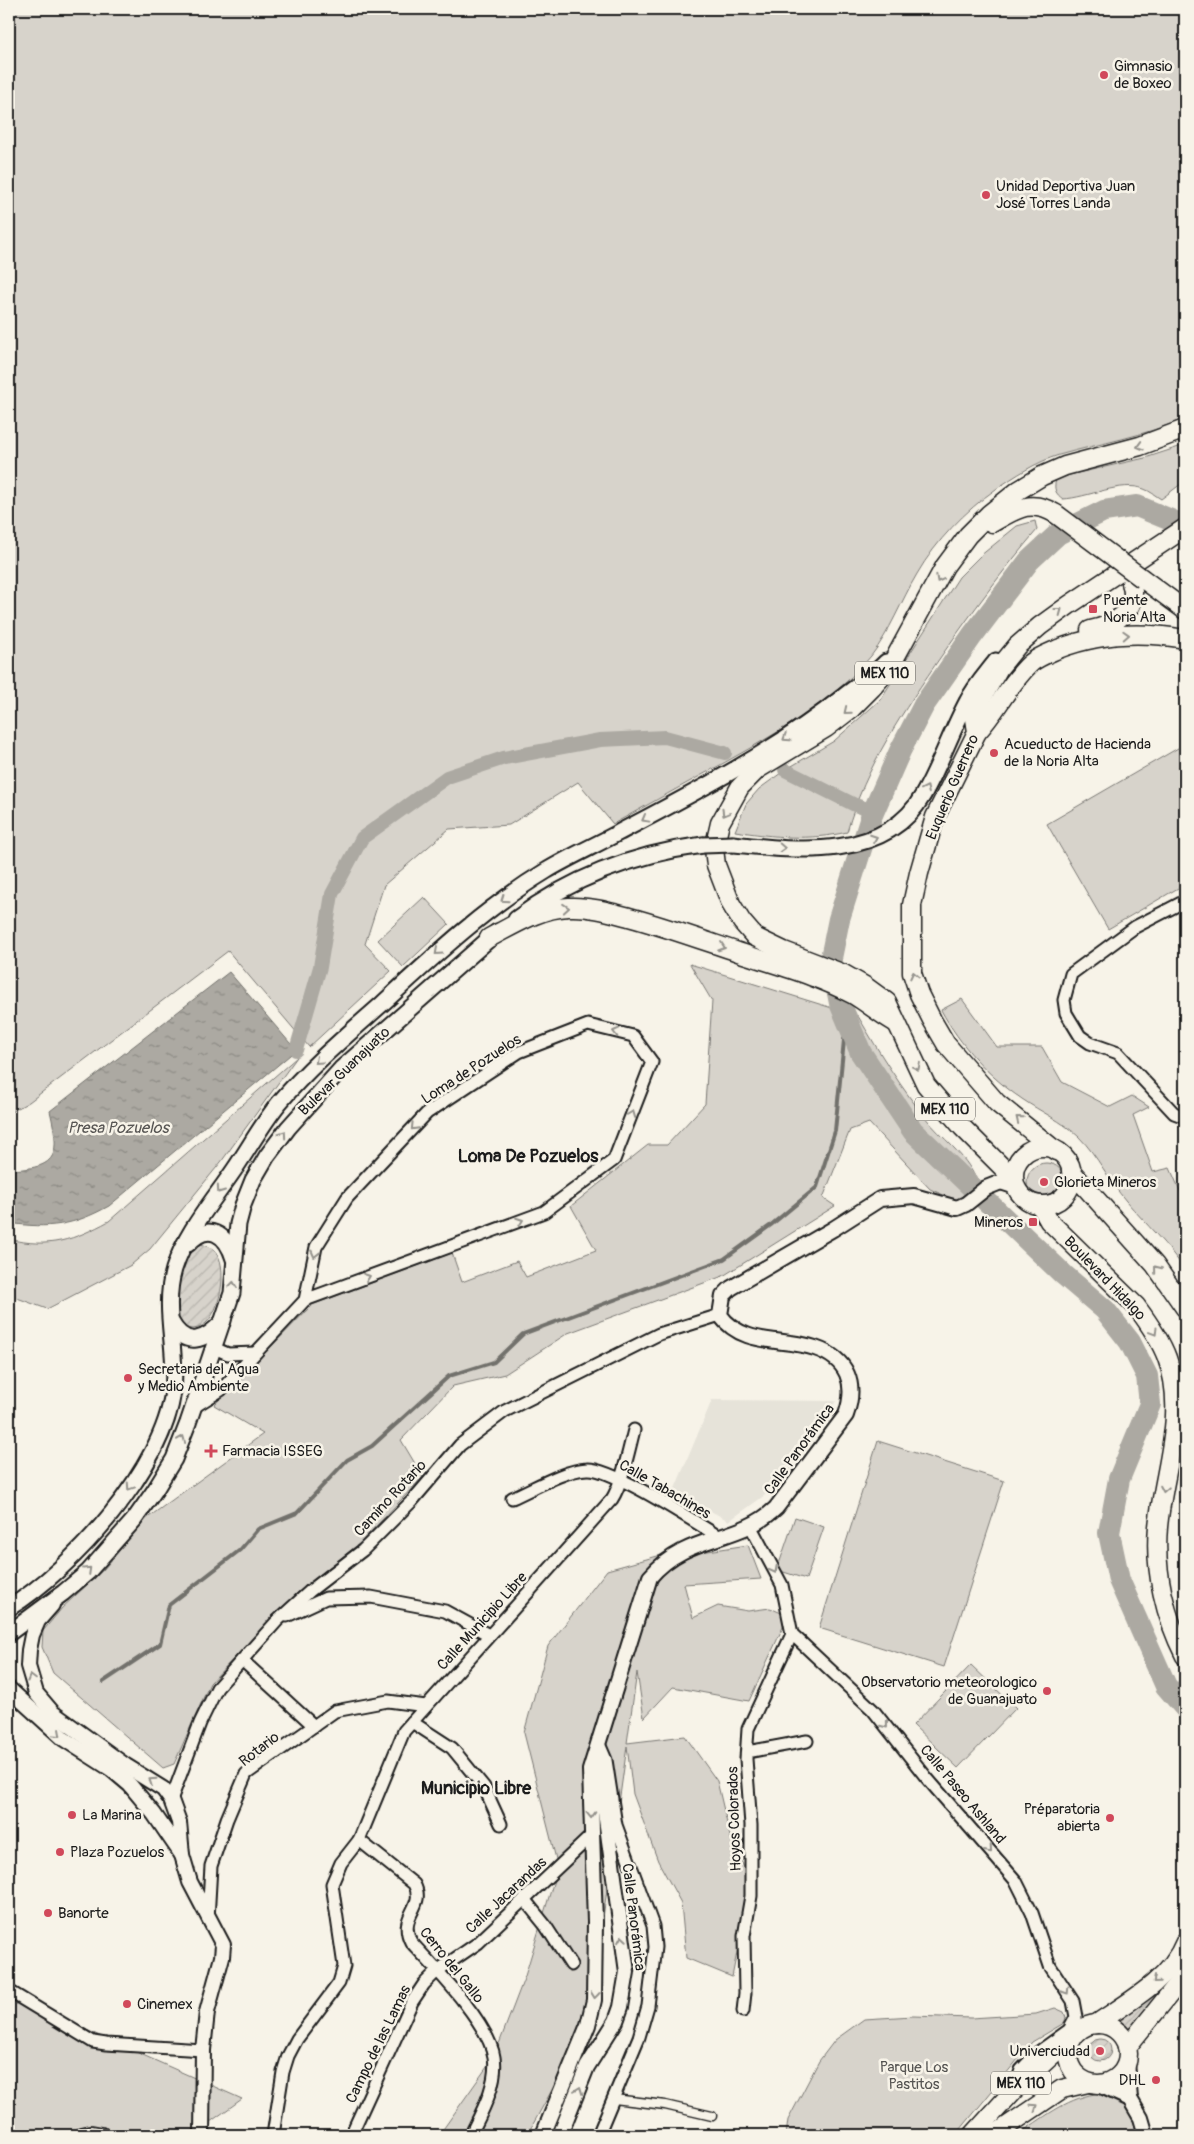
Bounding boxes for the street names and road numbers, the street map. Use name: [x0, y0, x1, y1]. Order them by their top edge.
road number: MEX 110: [855, 661, 915, 684]
street label: Euquerio Guerrero: [922, 732, 983, 843]
street label: Bulevar Guanajuato: [295, 1023, 394, 1120]
street label: Loma de Pozuelos: [418, 1030, 525, 1109]
road number: MEX 110: [915, 1098, 975, 1120]
street label: Boulevard Hidalgo: [1060, 1232, 1150, 1325]
street label: Calle Panorámica: [760, 1400, 839, 1499]
street label: Camino Rotario: [350, 1456, 431, 1541]
street label: Calle Tabachines: [616, 1456, 714, 1523]
street label: Calle Municipio Libre: [433, 1568, 532, 1674]
street label: Rotario: [235, 1728, 283, 1771]
street label: Calle Paseo Ashland: [916, 1741, 1010, 1848]
street label: Hoyos Colorados: [723, 1766, 746, 1872]
street label: Calle Jacarandas: [462, 1853, 551, 1938]
street label: Calle Panorámica: [617, 1862, 650, 1972]
street label: Cerro del Gallo: [415, 1924, 488, 2007]
street label: Campo de las Lamas: [342, 1982, 415, 2106]
road number: MEX 110: [991, 2072, 1051, 2094]

